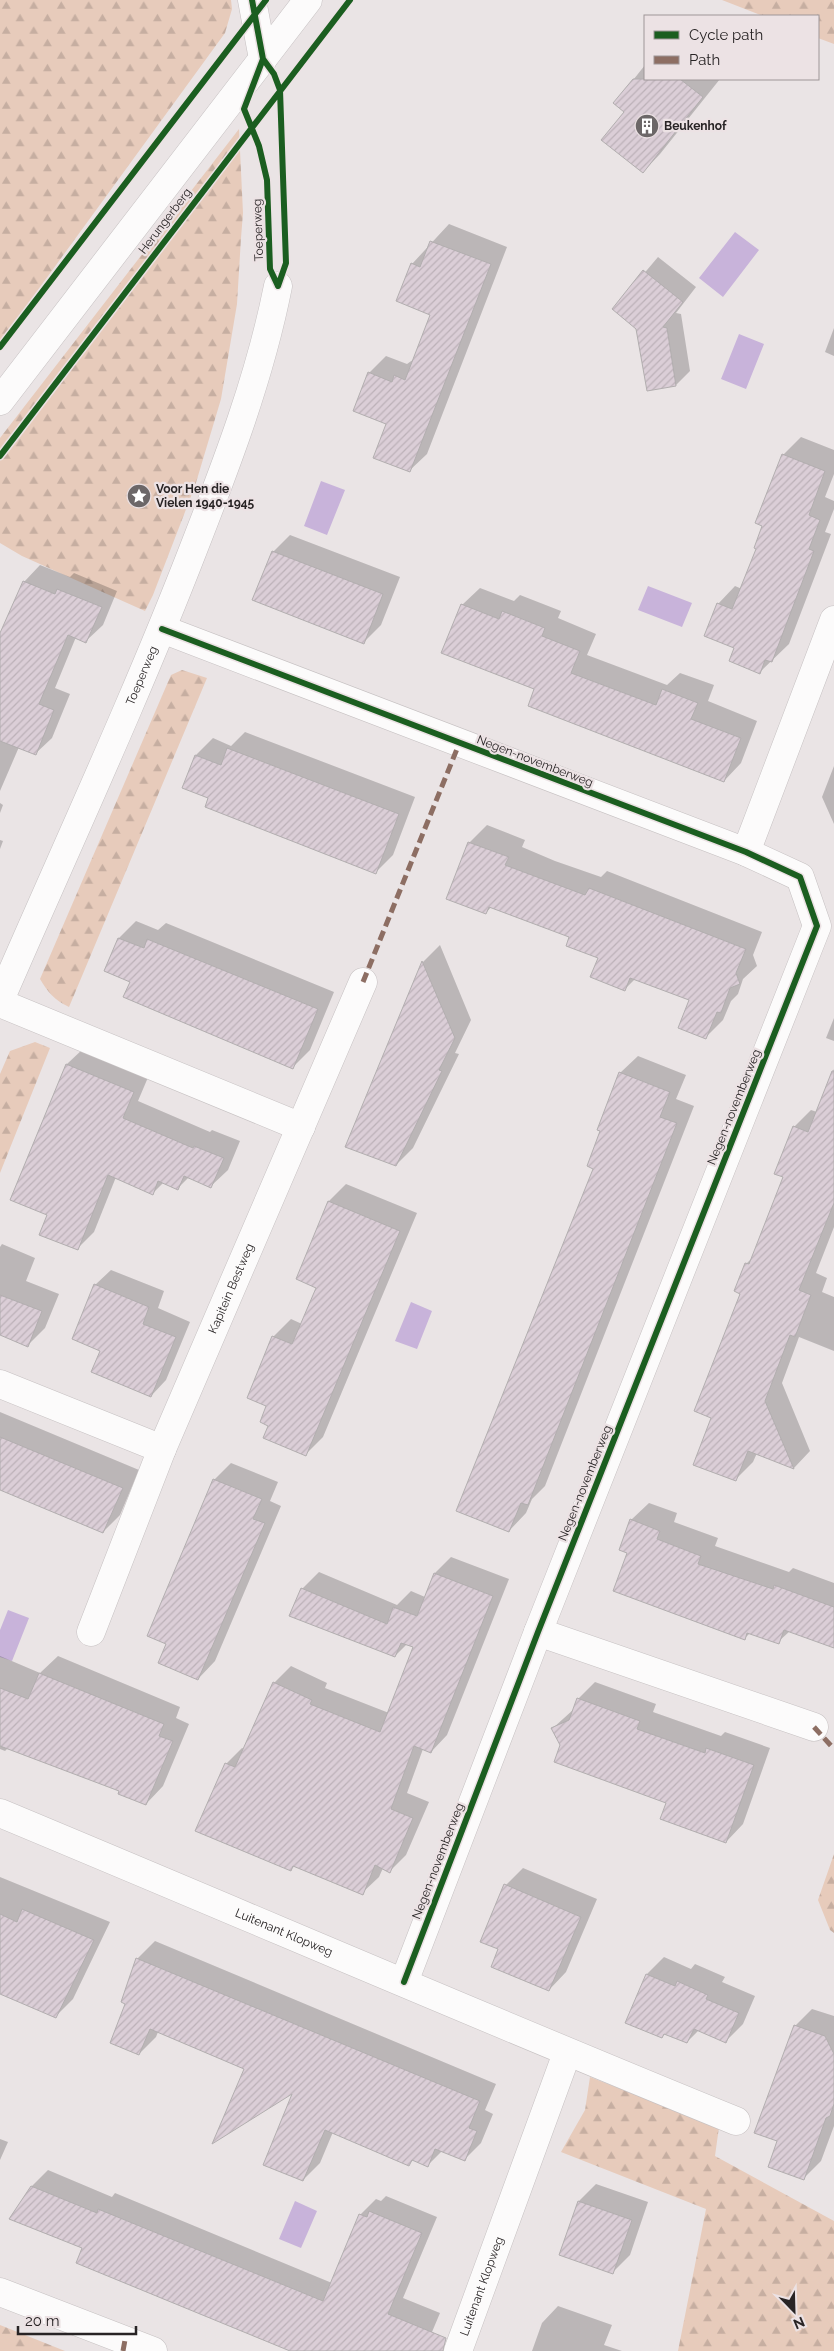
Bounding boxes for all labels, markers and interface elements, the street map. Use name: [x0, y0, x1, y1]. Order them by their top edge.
legend: [644, 15, 819, 80]
text: Cycle path: [689, 26, 763, 44]
text: Path: [689, 51, 720, 69]
building icon: Beukenhof: [634, 113, 660, 139]
place label: Beukenhof: [664, 119, 727, 133]
street label: Herungerberg: [136, 185, 194, 257]
street label: Toeperweg: [250, 198, 266, 262]
place label: Voor Hen die Vielen 1940-1945: [156, 482, 255, 510]
place icon: Voor Hen die Vielen 1940-1945: [126, 483, 152, 509]
street label: Toeperweg: [123, 644, 161, 707]
street label: Negen-novemberweg: [475, 732, 595, 790]
street label: Negen-novemberweg: [704, 1047, 764, 1167]
street label: Kapitein Bestweg: [205, 1241, 257, 1336]
street label: Negen-novemberweg: [555, 1423, 615, 1543]
street label: Negen-novemberweg: [409, 1801, 467, 1921]
street label: Luitenant Klopweg: [233, 1906, 335, 1959]
street label: Luitenant Klopweg: [457, 2235, 506, 2338]
north arrow: [769, 2286, 819, 2336]
scale bar: [18, 2304, 135, 2336]
text: 20 m: [25, 2312, 60, 2330]
text: N: [791, 2314, 807, 2332]

